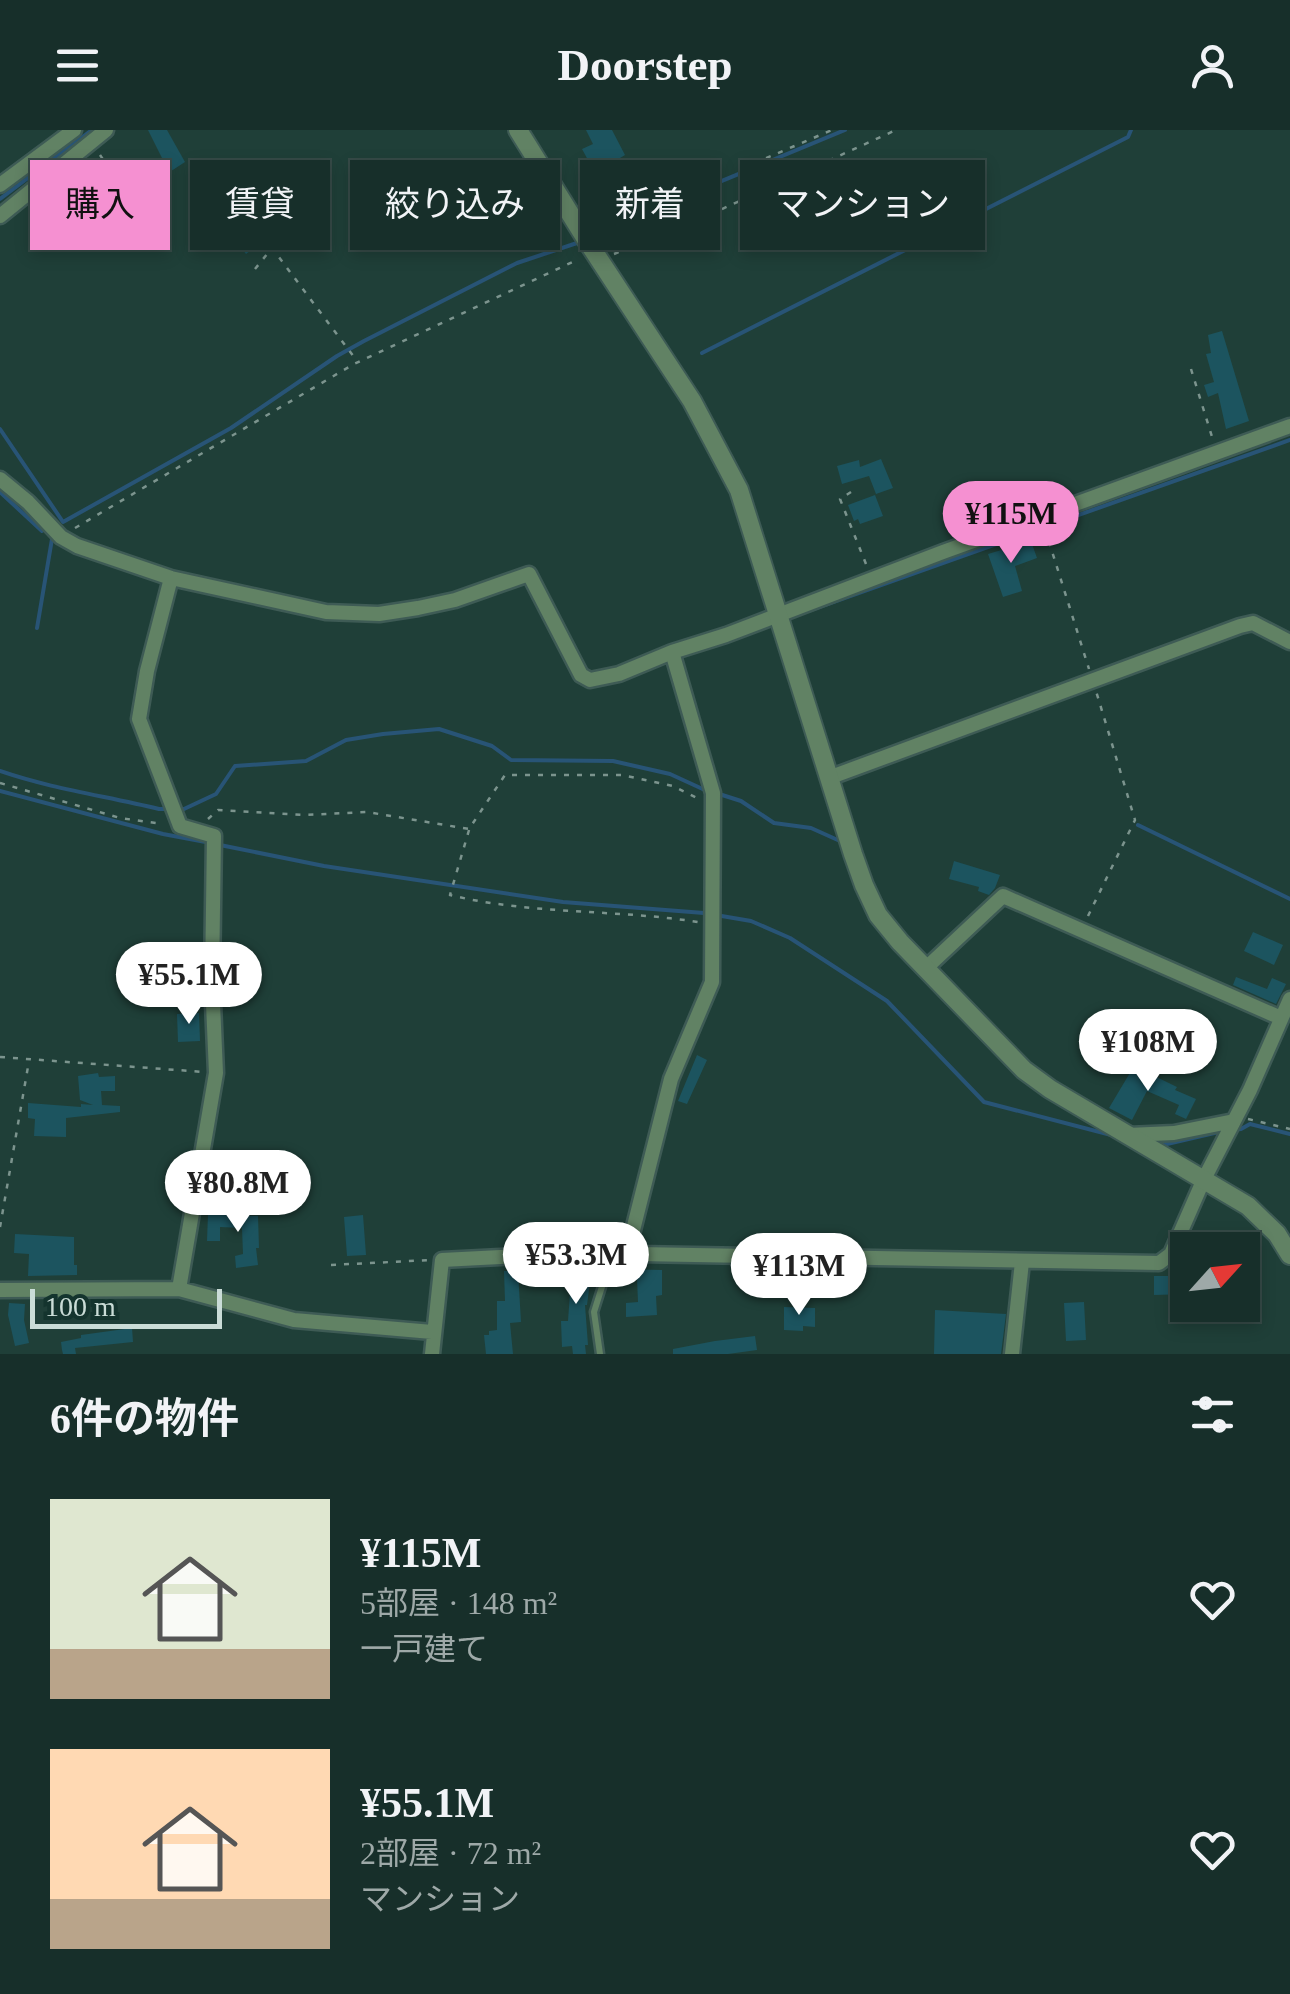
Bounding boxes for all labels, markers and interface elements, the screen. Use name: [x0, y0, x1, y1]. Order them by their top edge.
icon: menu: [50, 38, 105, 93]
icon: person: [1185, 38, 1240, 93]
text: Doorstep: [558, 40, 732, 90]
chip: 購入: [30, 160, 170, 250]
chip: 賃貸: [190, 160, 330, 250]
chip: 絞り込み: [350, 160, 560, 250]
chip: 新着: [580, 160, 720, 250]
chip: マンション: [740, 160, 985, 250]
pin: ¥115M: [941, 481, 1081, 566]
text: ¥115M: [965, 495, 1057, 531]
pin: ¥55.1M: [108, 942, 270, 1027]
text: ¥55.1M: [138, 956, 240, 992]
pin: ¥108M: [1078, 1009, 1218, 1094]
text: ¥108M: [1101, 1023, 1195, 1059]
pin: ¥80.8M: [157, 1150, 319, 1235]
text: ¥80.8M: [187, 1164, 289, 1200]
pin: ¥53.3M: [495, 1222, 657, 1307]
north arrow: [1170, 1232, 1260, 1322]
map controls: [1170, 1232, 1260, 1322]
pin: ¥113M: [729, 1233, 869, 1318]
text: ¥53.3M: [525, 1236, 627, 1272]
text: ¥113M: [753, 1247, 845, 1283]
scale bar: [30, 1284, 222, 1328]
text: 100 m: [45, 1291, 116, 1322]
icon: filters: [1185, 1387, 1240, 1442]
text: 6件の物件: [50, 1396, 239, 1442]
text: ¥115M: [360, 1530, 481, 1576]
icon: home: [130, 1539, 250, 1659]
icon: heart: [1185, 1572, 1240, 1627]
text: 5部屋 · 148 m²: [360, 1585, 557, 1621]
text: 一戸建て: [360, 1631, 488, 1667]
text: ¥55.1M: [360, 1780, 494, 1826]
icon: home: [130, 1789, 250, 1909]
icon: heart: [1185, 1822, 1240, 1877]
text: 2部屋 · 72 m²: [360, 1835, 541, 1871]
text: マンション: [360, 1881, 520, 1917]

